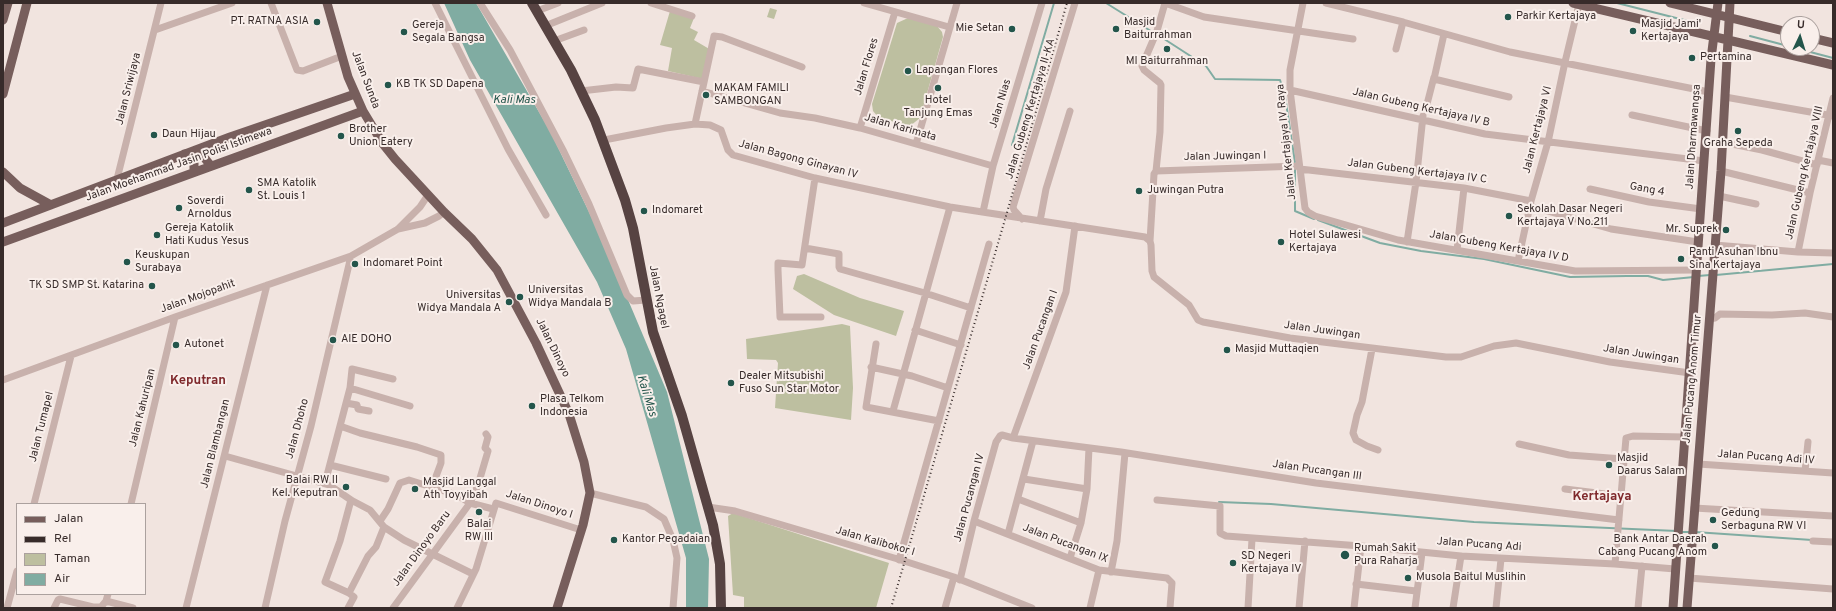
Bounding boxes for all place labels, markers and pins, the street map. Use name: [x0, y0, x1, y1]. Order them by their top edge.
place label: Parkir Kertajaya: [1516, 10, 1596, 24]
marker: Parkir Kertajaya: [1503, 12, 1513, 22]
place label: PT. RATNA ASIA: [230, 15, 309, 29]
place label: Masjid Baiturrahman: [1124, 16, 1192, 42]
marker: PT. RATNA ASIA: [312, 17, 322, 27]
place label: Masjid Jami' Kertajaya: [1641, 18, 1701, 44]
place label: Gereja Segala Bangsa: [412, 19, 484, 45]
place label: Mie Setan: [955, 22, 1004, 36]
marker: Mie Setan: [1007, 24, 1017, 34]
marker: Masjid Baiturrahman: [1111, 24, 1121, 34]
marker: Masjid Jami' Kertajaya: [1628, 26, 1638, 36]
marker: Gereja Segala Bangsa: [399, 27, 409, 37]
marker: MI Baiturrahman: [1162, 44, 1172, 54]
place label: Pertamina: [1700, 51, 1752, 65]
marker: Pertamina: [1687, 53, 1697, 63]
place label: MI Baiturrahman: [1126, 55, 1208, 69]
place label: Lapangan Flores: [916, 64, 998, 78]
marker: Lapangan Flores: [903, 66, 913, 76]
place label: KB TK SD Dapena: [396, 78, 484, 92]
marker: KB TK SD Dapena: [383, 80, 393, 90]
place label: MAKAM FAMILI SAMBONGAN: [714, 82, 789, 108]
marker: Hotel Tanjung Emas: [933, 83, 943, 93]
marker: MAKAM FAMILI SAMBONGAN: [701, 90, 711, 100]
place label: Hotel Tanjung Emas: [903, 94, 973, 120]
place label: Brother Union Eatery: [349, 123, 413, 149]
marker: Graha Sepeda: [1733, 126, 1743, 136]
place label: Daun Hijau: [162, 128, 216, 142]
marker: Daun Hijau: [149, 130, 159, 140]
marker: Brother Union Eatery: [336, 131, 346, 141]
place label: Graha Sepeda: [1704, 137, 1772, 151]
place label: SMA Katolik St. Louis 1: [257, 177, 317, 203]
place label: Juwingan Putra: [1147, 184, 1224, 198]
marker: SMA Katolik St. Louis 1: [244, 185, 254, 195]
marker: Juwingan Putra: [1134, 186, 1144, 196]
place label: Soverdi Arnoldus: [187, 195, 232, 221]
marker: Soverdi Arnoldus: [174, 203, 184, 213]
place label: Sekolah Dasar Negeri Kertajaya V No.211: [1517, 203, 1622, 229]
place label: Indomaret: [652, 204, 703, 218]
marker: Indomaret: [639, 206, 649, 216]
marker: Sekolah Dasar Negeri Kertajaya V No.211: [1504, 211, 1514, 221]
place label: Gereja Katolik Hati Kudus Yesus: [165, 222, 249, 248]
place label: Mr. Suprek: [1665, 223, 1718, 237]
marker: Mr. Suprek: [1721, 225, 1731, 235]
place label: Hotel Sulawesi Kertajaya: [1289, 229, 1361, 255]
marker: Gereja Katolik Hati Kudus Yesus: [152, 230, 162, 240]
marker: Hotel Sulawesi Kertajaya: [1276, 237, 1286, 247]
place label: Panti Asuhan Ibnu Sina Kertajaya: [1689, 246, 1778, 272]
place label: Keuskupan Surabaya: [135, 249, 190, 275]
marker: Panti Asuhan Ibnu Sina Kertajaya: [1676, 254, 1686, 264]
marker: Keuskupan Surabaya: [122, 257, 132, 267]
place label: Indomaret Point: [363, 257, 443, 271]
marker: Indomaret Point: [350, 259, 360, 269]
place label: TK SD SMP St. Katarina: [29, 279, 144, 293]
marker: TK SD SMP St. Katarina: [147, 281, 157, 291]
place label: Universitas Widya Mandala B: [528, 284, 611, 310]
place label: Universitas Widya Mandala A: [417, 289, 501, 315]
marker: Universitas Widya Mandala B: [515, 292, 525, 302]
marker: Universitas Widya Mandala A: [504, 297, 514, 307]
place label: AIE DOHO: [341, 333, 392, 347]
marker: AIE DOHO: [328, 335, 338, 345]
place label: Autonet: [184, 338, 224, 352]
marker: Autonet: [171, 340, 181, 350]
place label: Masjid Muttaqien: [1235, 343, 1319, 357]
marker: Masjid Muttaqien: [1222, 345, 1232, 355]
place label: Dealer Mitsubishi Fuso Sun Star Motor: [739, 370, 839, 396]
marker: Dealer Mitsubishi Fuso Sun Star Motor: [726, 378, 736, 388]
place label: Plasa Telkom Indonesia: [540, 393, 604, 419]
marker: Plasa Telkom Indonesia: [527, 401, 537, 411]
place label: Masjid Daarus Salam: [1617, 452, 1685, 478]
marker: Masjid Daarus Salam: [1604, 460, 1614, 470]
place label: Balai RW II Kel. Keputran: [272, 474, 338, 500]
place label: Masjid Langgal Ath Toyyibah: [423, 476, 496, 502]
marker: Balai RW II Kel. Keputran: [341, 482, 351, 492]
marker: Masjid Langgal Ath Toyyibah: [410, 484, 420, 494]
marker: Balai RW III: [474, 507, 484, 517]
place label: Gedung Serbaguna RW VI: [1721, 507, 1806, 533]
marker: Gedung Serbaguna RW VI: [1708, 515, 1718, 525]
place label: Balai RW III: [465, 518, 493, 544]
place label: Kantor Pegadaian: [622, 533, 710, 547]
place label: Bank Antar Daerah Cabang Pucang Anom: [1598, 533, 1707, 559]
marker: Kantor Pegadaian: [609, 535, 619, 545]
marker: Bank Antar Daerah Cabang Pucang Anom: [1710, 541, 1720, 551]
place label: Rumah Sakit Pura Raharja: [1354, 542, 1417, 568]
marker: Rumah Sakit Pura Raharja: [1339, 549, 1351, 561]
place label: SD Negeri Kertajaya IV: [1241, 550, 1301, 576]
marker: SD Negeri Kertajaya IV: [1228, 558, 1238, 568]
place label: Musola Baitul Muslihin: [1416, 571, 1526, 585]
marker: Musola Baitul Muslihin: [1403, 573, 1413, 583]

